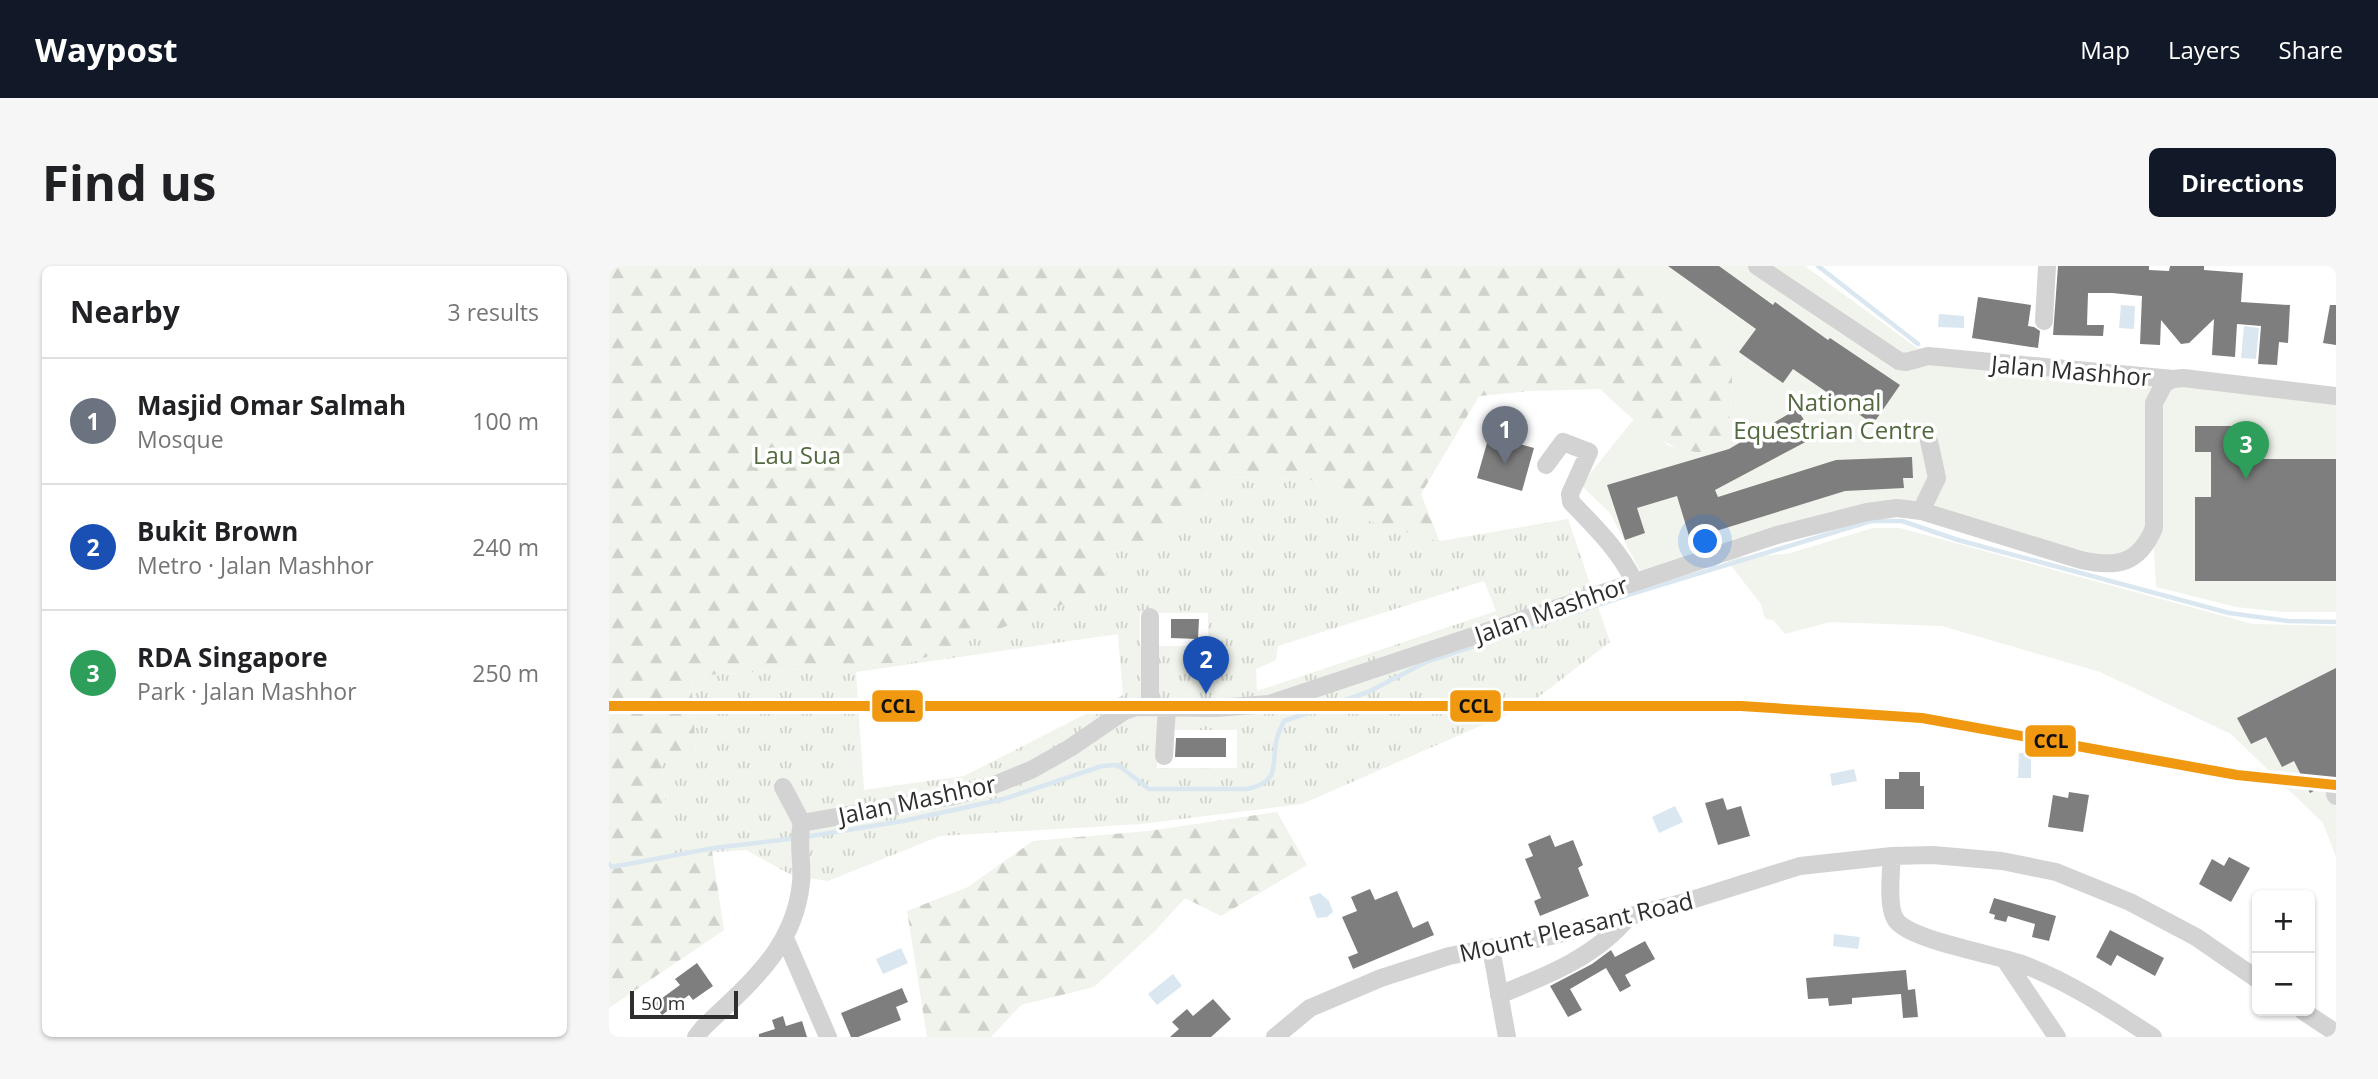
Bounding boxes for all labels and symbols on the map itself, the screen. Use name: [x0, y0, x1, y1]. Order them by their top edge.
street label: Jalan Mashhor: [1988, 346, 2152, 393]
park label: National Equestrian Centre: [1733, 385, 1935, 446]
pin: 1: [1482, 406, 1528, 464]
pin: 3: [2223, 421, 2269, 479]
park label: Lau Sua: [753, 438, 841, 471]
your location: [1688, 524, 1722, 558]
street label: Jalan Mashhor: [1468, 567, 1632, 651]
pin: 2: [1183, 636, 1229, 694]
line badge: CCL: [871, 689, 924, 723]
line badge: CCL: [1449, 689, 1502, 723]
text: CCL: [881, 693, 916, 719]
text: CCL: [1459, 693, 1494, 719]
line badge: CCL: [2024, 724, 2077, 758]
text: CCL: [2034, 728, 2069, 754]
street label: Jalan Mashhor: [833, 766, 999, 832]
street label: Mount Pleasant Road: [1456, 883, 1696, 969]
scale bar: [630, 988, 739, 1020]

